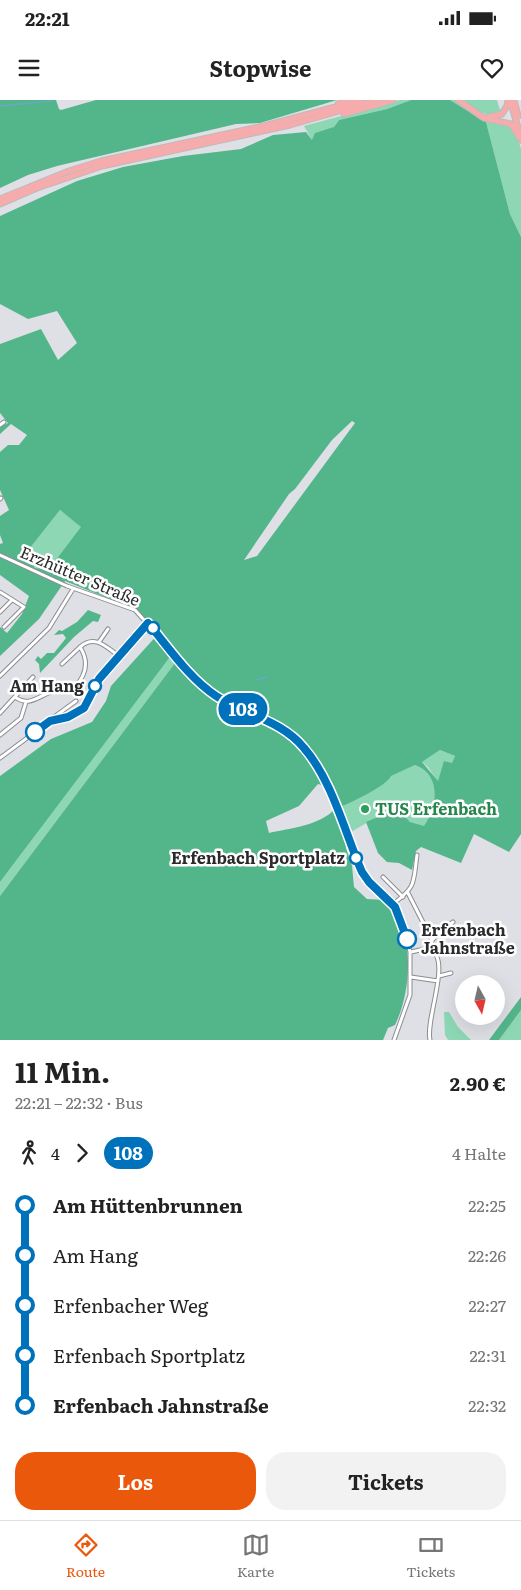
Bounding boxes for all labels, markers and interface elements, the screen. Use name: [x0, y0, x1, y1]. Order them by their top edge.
text: 22:21: [25, 4, 70, 32]
text: Stopwise: [210, 51, 311, 84]
icon: menu: [15, 54, 43, 82]
icon: heart: [478, 54, 506, 82]
street label: Erzhütter Straße: [17, 539, 144, 611]
unlabelled marker: [146, 621, 160, 635]
place label: Am Hang: [10, 673, 84, 697]
marker: Am Hang: [88, 679, 102, 693]
line badge: 108: [214, 693, 272, 725]
text: 108: [228, 695, 258, 722]
unlabelled marker: [25, 722, 45, 742]
place label: TUS Erfenbach: [375, 796, 497, 820]
marker: TUS Erfenbach: [359, 803, 371, 815]
place label: Erfenbach Sportplatz: [171, 845, 345, 869]
marker: Erfenbach Sportplatz: [349, 851, 363, 865]
place label: Erfenbach Jahnstraße: [421, 917, 515, 959]
marker: Erfenbach Jahnstraße: [397, 929, 417, 949]
north arrow: [455, 975, 505, 1025]
map controls: [455, 975, 505, 1025]
text: 11 Min.: [15, 1050, 110, 1092]
text: 2.90 €: [450, 1069, 506, 1097]
text: 22:21 – 22:32 · Bus: [15, 1090, 143, 1114]
icon: walk: [15, 1139, 43, 1167]
icon: forward: [68, 1139, 96, 1167]
text: 108: [114, 1139, 143, 1166]
text: 4: [51, 1141, 60, 1165]
text: 4 Halte: [452, 1141, 506, 1165]
text: Am Hüttenbrunnen: [53, 1191, 243, 1219]
text: 22:25: [468, 1193, 506, 1217]
text: Am Hang: [53, 1241, 138, 1269]
text: 22:26: [468, 1243, 506, 1267]
text: Erfenbacher Weg: [53, 1291, 208, 1319]
text: 22:27: [469, 1293, 506, 1317]
text: Erfenbach Sportplatz: [53, 1341, 245, 1369]
text: 22:31: [469, 1343, 506, 1367]
text: Erfenbach Jahnstraße: [53, 1391, 269, 1419]
text: 22:32: [468, 1393, 506, 1417]
button: Los: [15, 1452, 256, 1510]
button: Tickets: [266, 1452, 506, 1510]
tab: Route: [66, 1531, 105, 1581]
tab: Karte: [237, 1531, 274, 1581]
tab: Tickets: [406, 1531, 455, 1581]

